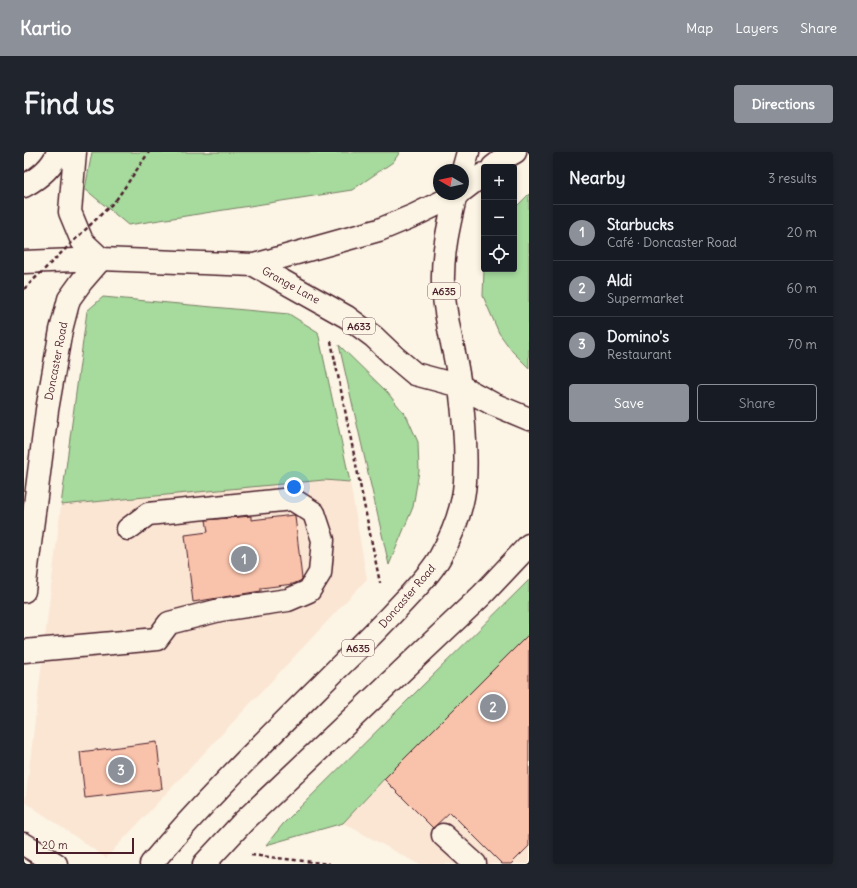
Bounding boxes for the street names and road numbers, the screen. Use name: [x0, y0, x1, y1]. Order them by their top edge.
street label: Grange Lane: [260, 263, 322, 307]
road number: A635: [428, 283, 460, 299]
road number: A633: [343, 318, 375, 334]
street label: Doncaster Road: [42, 320, 71, 401]
street label: Doncaster Road: [376, 561, 439, 631]
road number: A635: [342, 640, 374, 656]

